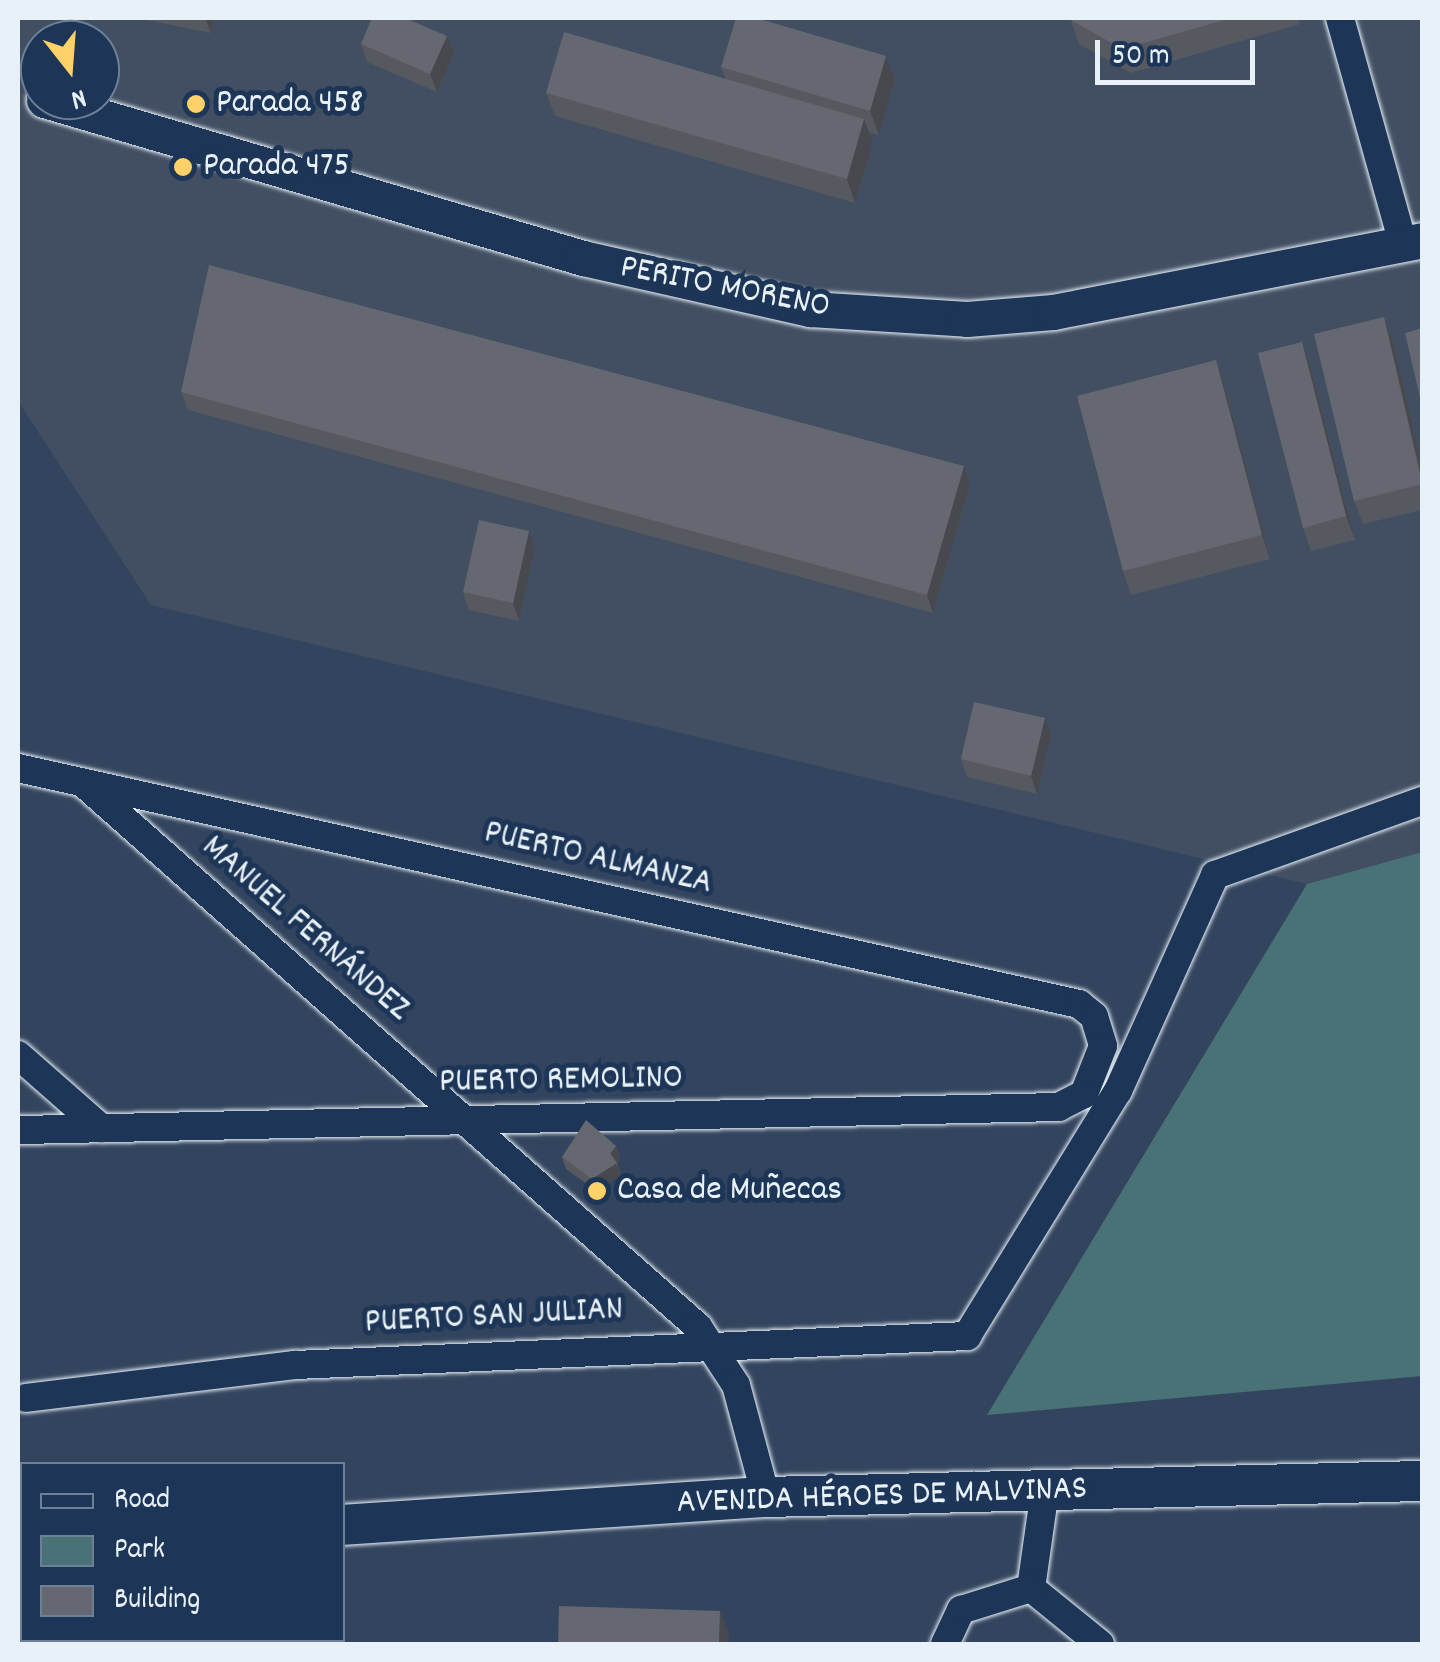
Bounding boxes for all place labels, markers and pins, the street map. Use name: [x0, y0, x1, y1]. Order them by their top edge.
place label: Parada 458: [216, 83, 363, 125]
marker: Parada 458: [185, 93, 207, 115]
place label: Parada 475: [203, 146, 350, 188]
marker: Parada 475: [172, 156, 194, 178]
place label: Casa de Muñecas: [617, 1170, 842, 1212]
marker: Casa de Muñecas: [586, 1180, 608, 1202]

